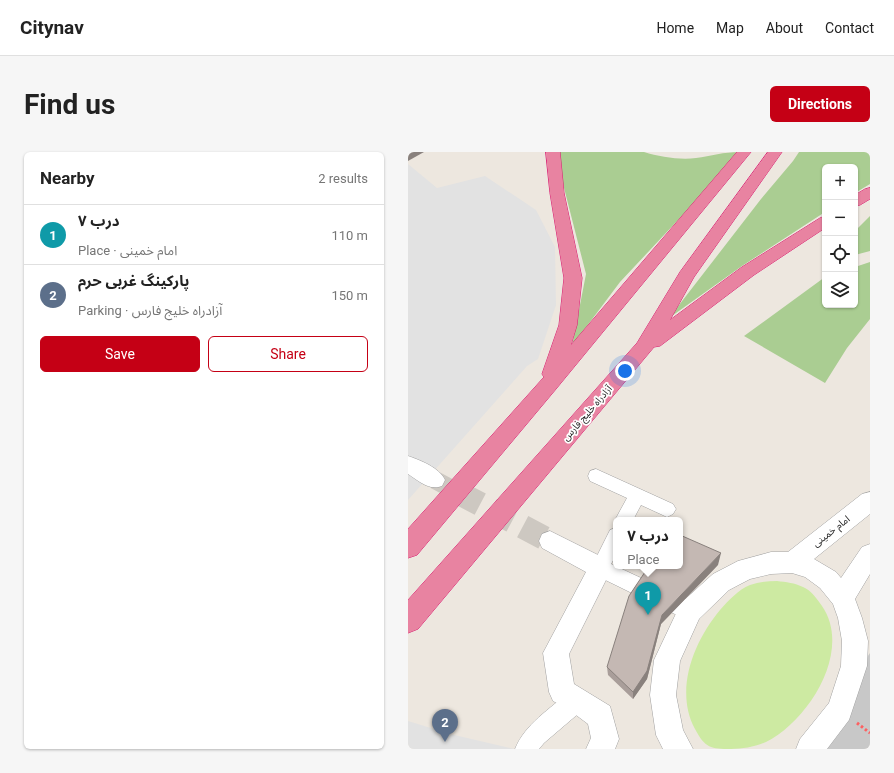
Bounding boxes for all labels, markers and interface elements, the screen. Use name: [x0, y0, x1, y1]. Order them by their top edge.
text: Citynav: [20, 16, 84, 39]
text: Home: [656, 20, 694, 36]
text: Map: [716, 20, 744, 36]
text: About: [766, 20, 803, 36]
text: Contact: [825, 20, 874, 36]
button: Directions: [770, 86, 870, 122]
text: Find us: [24, 88, 115, 121]
map controls: [822, 164, 858, 308]
button: +: [822, 164, 858, 200]
text: Nearby: [40, 168, 95, 188]
text: 2 results: [318, 171, 368, 186]
button: −: [822, 200, 858, 236]
text: درب ۷: [78, 212, 120, 230]
text: 1: [49, 228, 57, 243]
text: 110 m: [331, 228, 368, 243]
button: locate: [822, 236, 858, 272]
text: Place · امام خمینی: [78, 243, 177, 258]
text: پارکینگ غربی حرم: [78, 272, 189, 290]
button: layers: [822, 272, 858, 308]
text: 2: [49, 288, 57, 303]
text: 150 m: [331, 288, 368, 303]
text: Parking · آزادراه خلیج فارس: [78, 303, 222, 318]
button: Save: [40, 336, 200, 372]
button: Share: [208, 336, 368, 372]
your location: [615, 361, 635, 381]
street label: آزادراه خلیج فارس: [560, 382, 616, 444]
street label: امام خمینی: [810, 513, 854, 551]
popup: [613, 517, 683, 569]
text: درب ۷: [627, 527, 669, 545]
text: Place: [627, 552, 659, 567]
pin: 1: [635, 582, 661, 615]
pin: 2: [432, 709, 458, 742]

